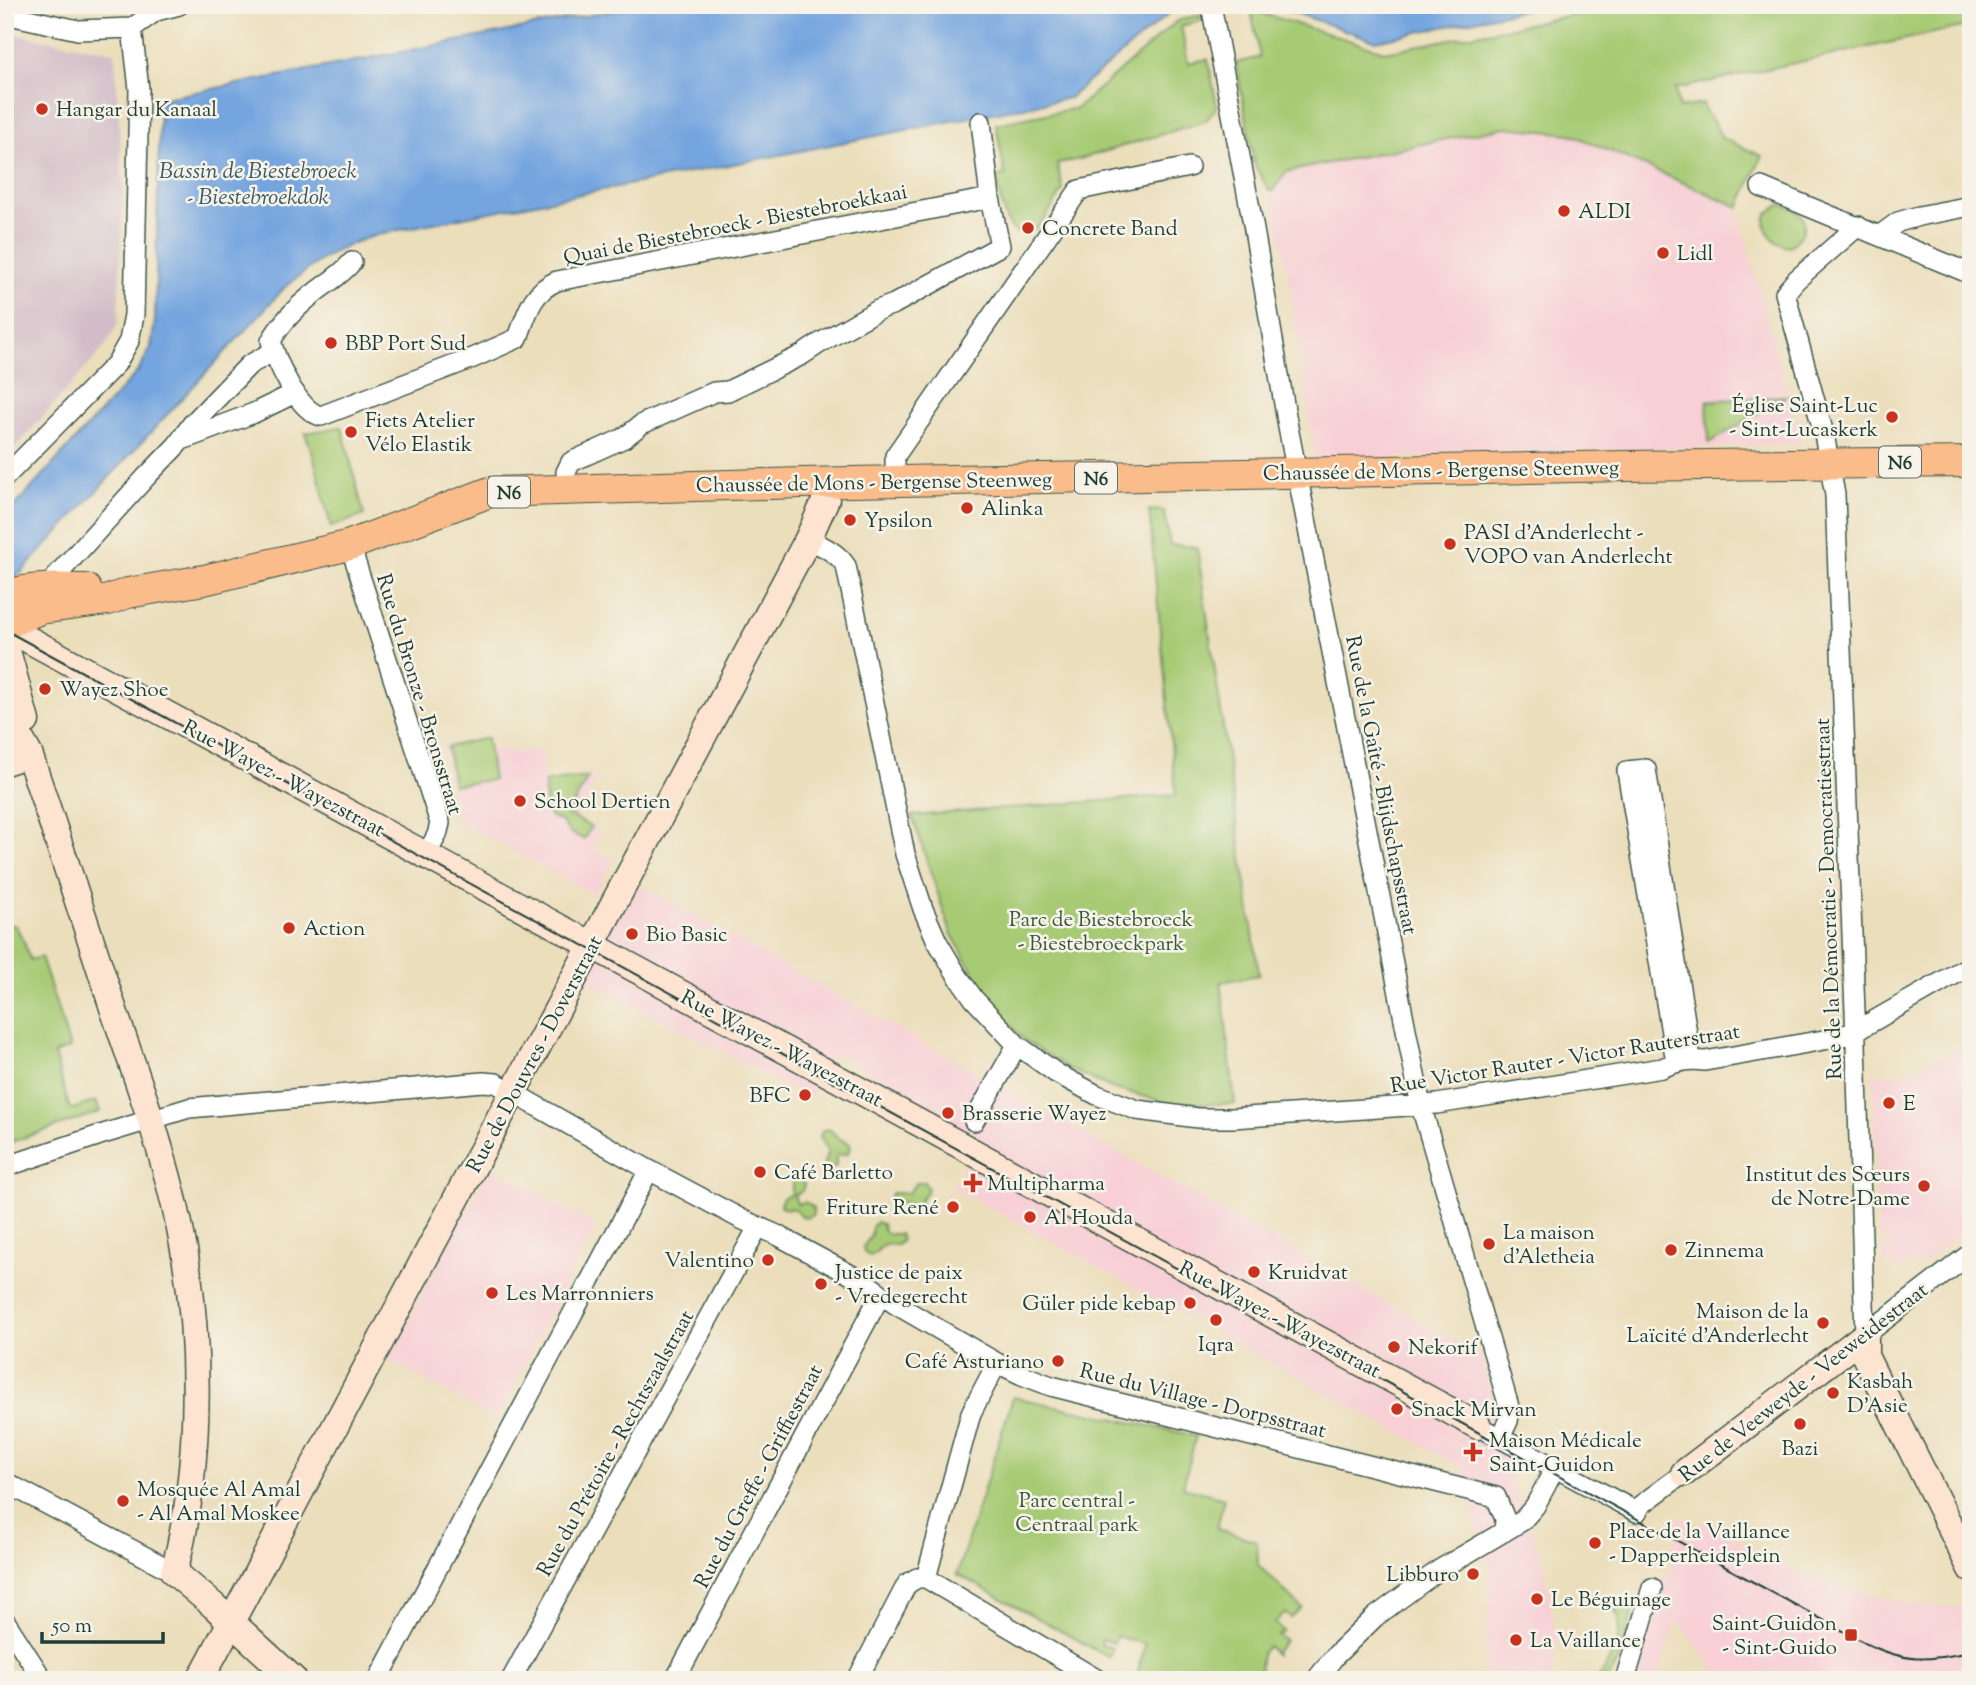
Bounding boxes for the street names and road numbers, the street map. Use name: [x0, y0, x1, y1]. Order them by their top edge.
street label: Quai de Biestebroeck - Biestebroekkaai: [561, 178, 910, 274]
road number: N6: [1879, 446, 1921, 477]
street label: Chaussée de Mons - Bergense Steenweg: [1263, 454, 1619, 490]
road number: N6: [1075, 463, 1117, 494]
street label: Chaussée de Mons - Bergense Steenweg: [696, 466, 1052, 502]
road number: N6: [488, 477, 530, 508]
street label: Rue du Bronze - Bronsstraat: [367, 570, 469, 819]
street label: Rue de la Gaîté - Blijdschapsstraat: [1336, 633, 1424, 938]
street label: Rue Wayez - Wayezstraat: [177, 714, 389, 846]
street label: Rue de la Démocratie - Democratiestraat: [1809, 718, 1851, 1080]
street label: Rue de Douvres - Doverstraat: [460, 931, 611, 1179]
street label: Rue Wayez - Wayezstraat: [675, 984, 887, 1116]
street label: Rue Victor Rauter - Victor Rauterstraat: [1388, 1018, 1742, 1102]
street label: Rue Wayez - Wayezstraat: [1173, 1255, 1385, 1387]
street label: Rue de Veeweyde - Veeweidestraat: [1673, 1277, 1935, 1491]
street label: Rue du Prétoire - Rechtszaalstraat: [531, 1305, 703, 1583]
street label: Rue du Village - Dorpsstraat: [1076, 1357, 1329, 1447]
street label: Rue du Greffe - Griffiestraat: [688, 1360, 832, 1594]

